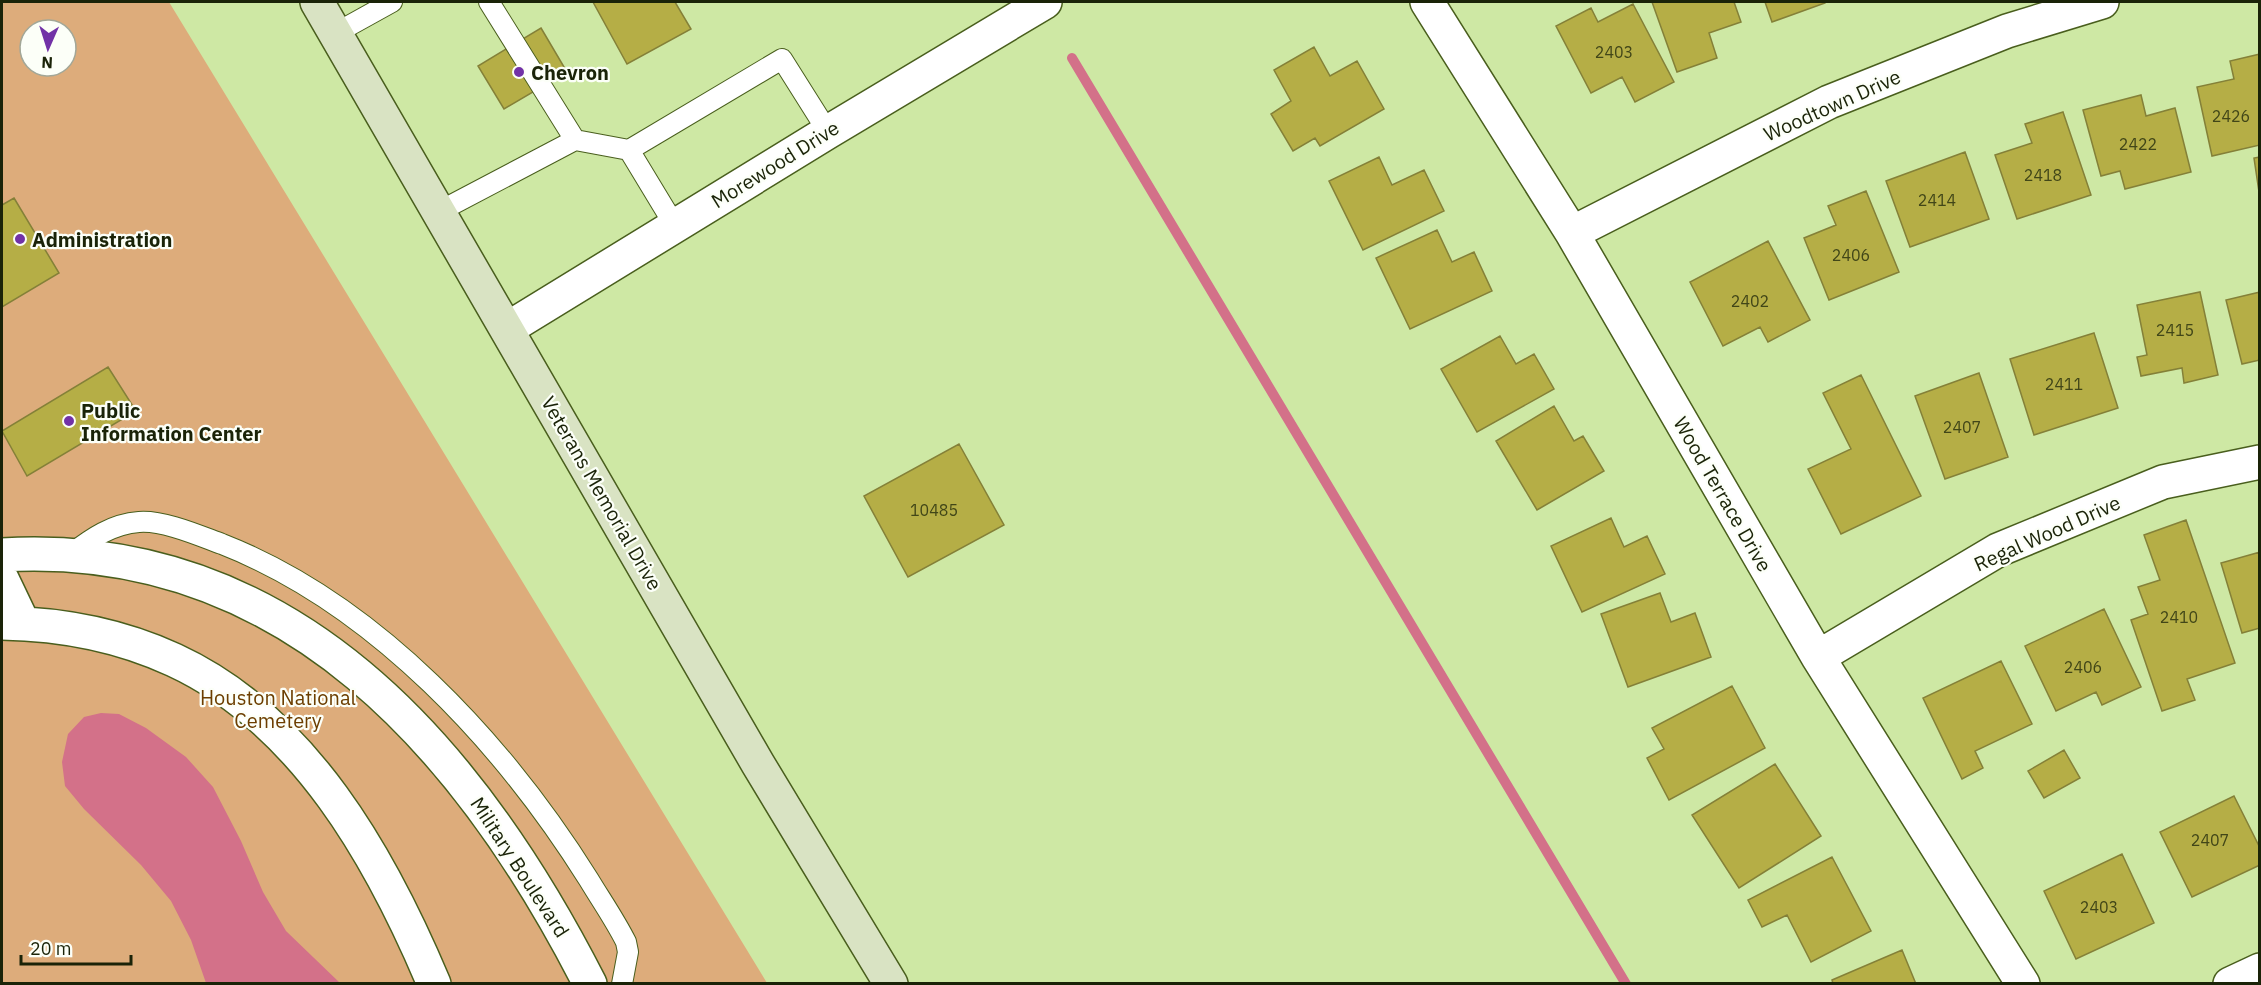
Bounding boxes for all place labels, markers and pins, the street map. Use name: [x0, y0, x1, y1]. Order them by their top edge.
place label: Chevron: [531, 59, 609, 86]
marker: Chevron: [512, 65, 526, 79]
place label: Administration: [32, 226, 172, 253]
marker: Administration: [13, 232, 27, 246]
place label: Public Information Center: [81, 397, 262, 447]
marker: Public Information Center: [62, 414, 76, 428]

